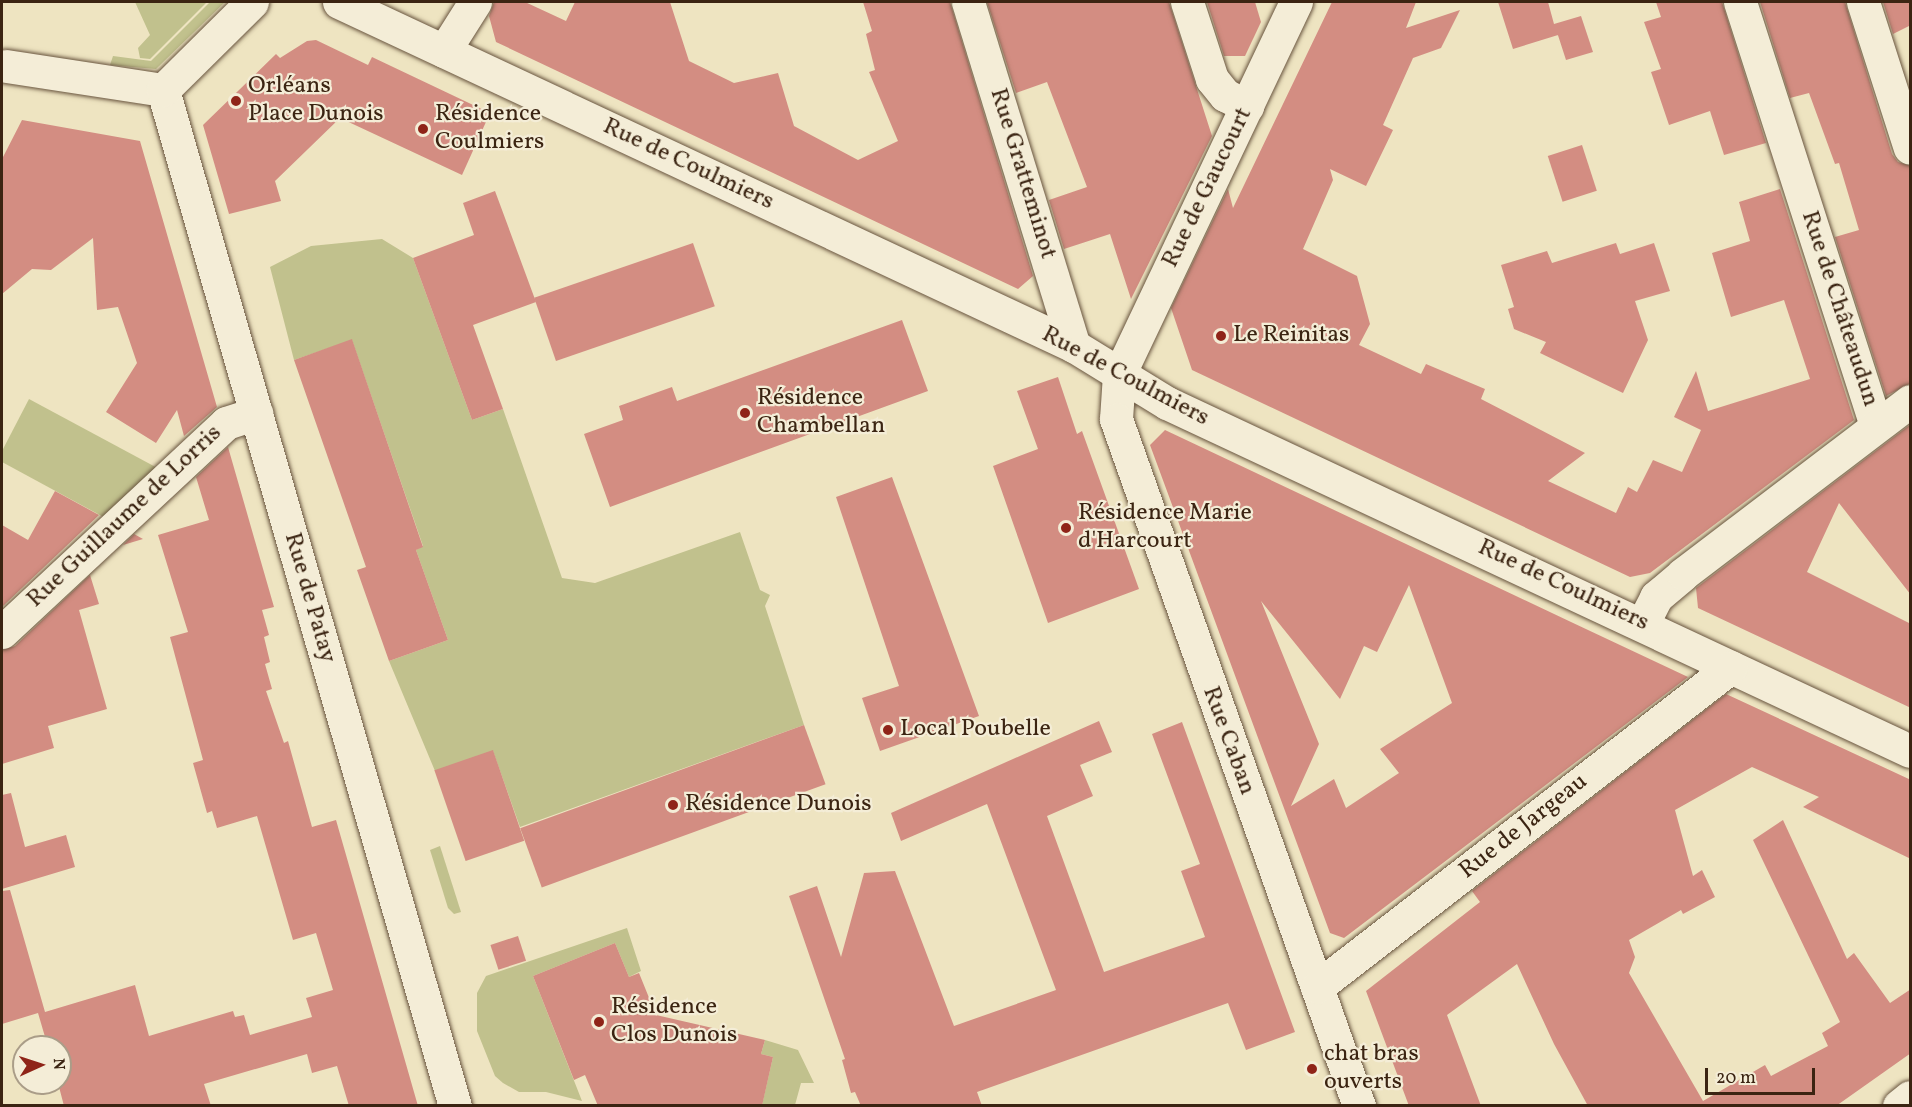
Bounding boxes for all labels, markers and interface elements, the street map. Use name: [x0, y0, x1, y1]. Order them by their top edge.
place label: Orléans Place Dunois: [248, 73, 384, 129]
street label: Rue Gratteminot: [982, 85, 1062, 263]
marker: Orléans Place Dunois: [229, 94, 243, 108]
place label: Résidence Coulmiers: [435, 101, 544, 157]
street label: Rue de Gaucourt: [1157, 103, 1259, 273]
street label: Rue de Coulmiers: [598, 113, 778, 217]
marker: Résidence Coulmiers: [416, 122, 430, 136]
street label: Rue de Châteaudun: [1794, 208, 1884, 410]
street label: Rue de Coulmiers: [1036, 321, 1214, 433]
place label: Le Reinitas: [1233, 322, 1349, 350]
marker: Le Reinitas: [1214, 329, 1228, 343]
place label: Résidence Chambellan: [757, 385, 885, 441]
marker: Résidence Chambellan: [738, 406, 752, 420]
street label: Rue Guillaume de Lorris: [22, 419, 228, 615]
place label: Résidence Marie d'Harcourt: [1078, 500, 1252, 556]
marker: Résidence Marie d'Harcourt: [1059, 521, 1073, 535]
street label: Rue de Patay: [277, 530, 341, 666]
street label: Rue de Coulmiers: [1473, 534, 1653, 638]
street label: Rue Caban: [1195, 683, 1261, 799]
place label: Local Poubelle: [900, 716, 1051, 744]
marker: Local Poubelle: [881, 723, 895, 737]
street label: Rue de Jargeau: [1454, 768, 1594, 886]
place label: Résidence Dunois: [685, 791, 872, 819]
marker: Résidence Dunois: [666, 798, 680, 812]
place label: Résidence Clos Dunois: [611, 994, 737, 1050]
marker: Résidence Clos Dunois: [592, 1015, 606, 1029]
north arrow: [12, 1035, 72, 1095]
place label: chat bras ouverts: [1324, 1041, 1419, 1097]
scale bar: [1708, 1056, 1818, 1094]
text: N: [47, 1058, 69, 1071]
marker: chat bras ouverts: [1305, 1062, 1319, 1076]
text: 20 m: [1716, 1066, 1756, 1091]

